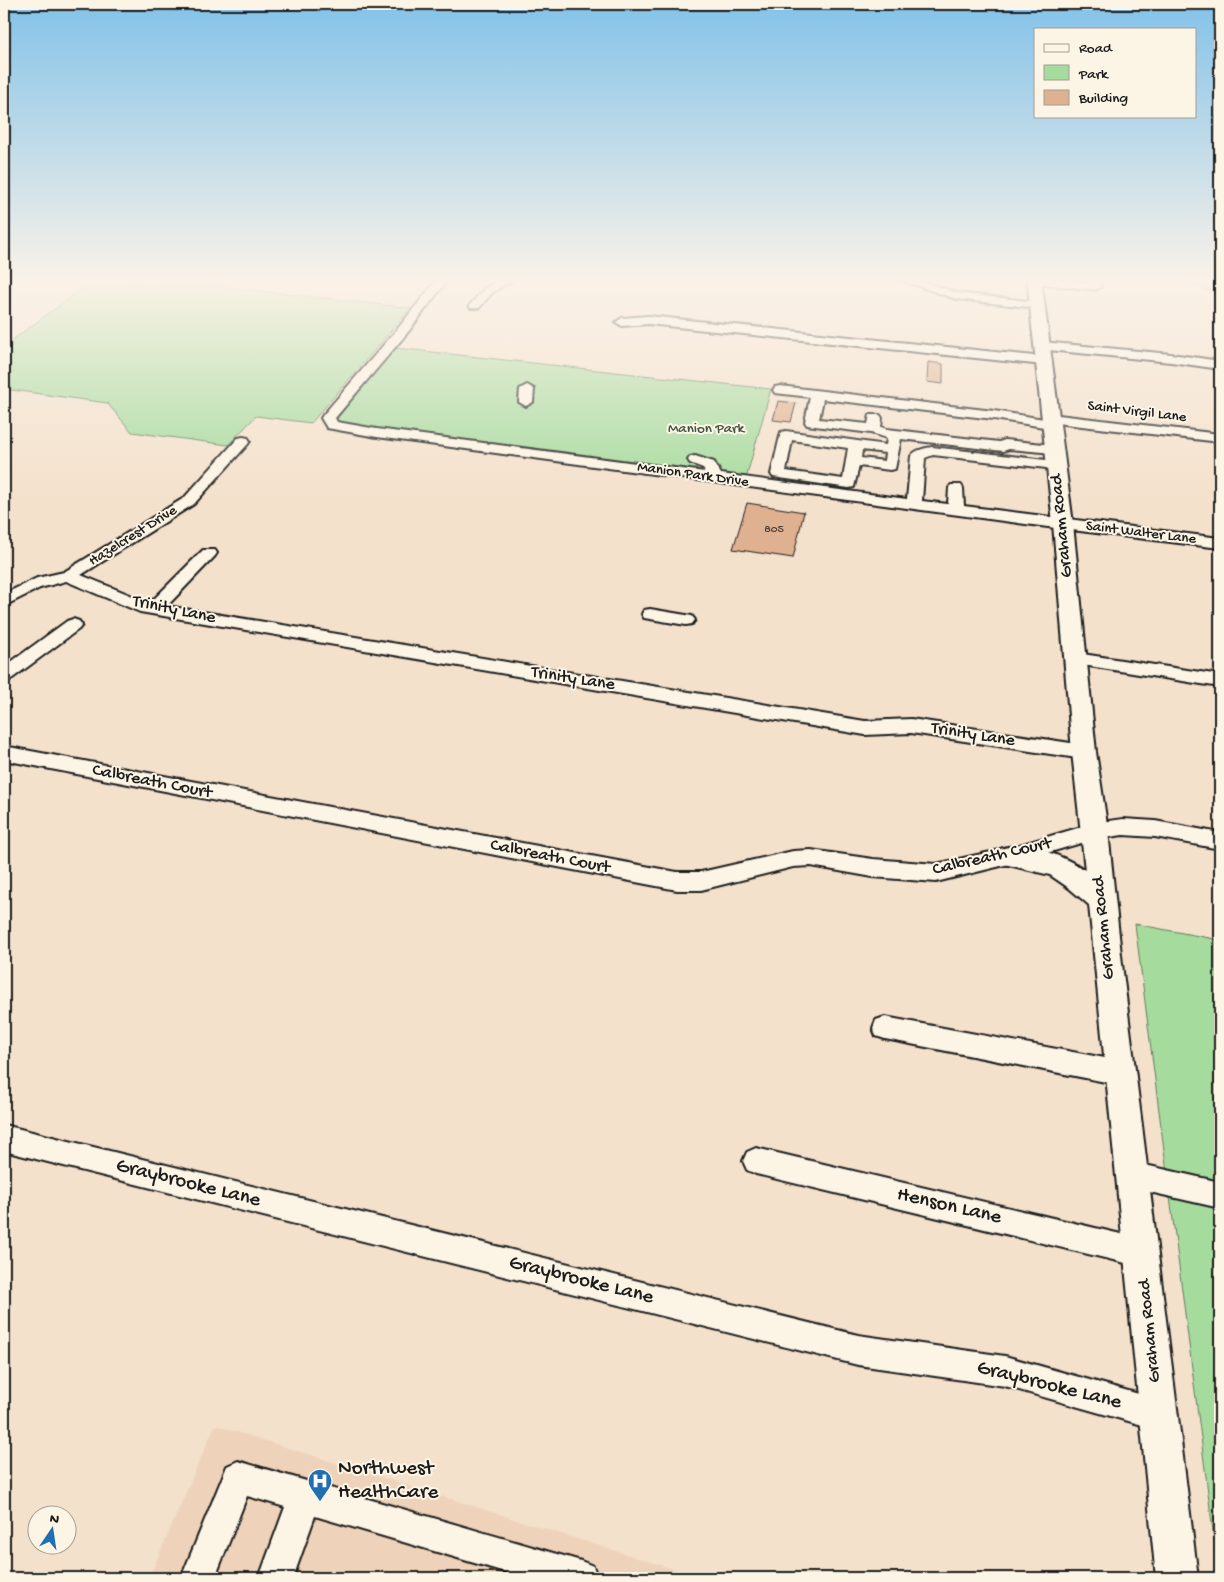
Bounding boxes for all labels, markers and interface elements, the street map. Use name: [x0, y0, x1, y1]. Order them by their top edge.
legend: [1034, 28, 1196, 118]
text: Road: [1079, 40, 1113, 58]
text: Park: [1078, 66, 1109, 84]
text: Building: [1078, 90, 1128, 108]
street label: Saint Virgil Lane: [1086, 397, 1188, 427]
park label: Manion Park: [668, 420, 745, 438]
street label: Manion Park Drive: [636, 458, 750, 492]
street label: Graham Road: [1046, 472, 1078, 579]
street label: Hazelcrest Drive: [86, 502, 181, 570]
street label: Saint Walter Lane: [1085, 517, 1198, 549]
house number: 805: [764, 523, 784, 537]
street label: Trinity Lane: [129, 591, 218, 629]
street label: Trinity Lane: [529, 662, 617, 696]
street label: Trinity Lane: [929, 718, 1017, 752]
street label: Calbreath Court: [90, 760, 215, 804]
street label: Calbreath Court: [930, 833, 1055, 881]
street label: Calbreath Court: [488, 835, 613, 879]
street label: Graham Road: [1088, 874, 1120, 981]
street label: Graybrooke Lane: [113, 1154, 264, 1214]
street label: Henson Lane: [894, 1183, 1005, 1231]
street label: Graybrooke Lane: [506, 1251, 657, 1311]
street label: Graham Road: [1134, 1277, 1166, 1384]
street label: Graybrooke Lane: [974, 1356, 1125, 1416]
place label: Northwest HealthCare: [338, 1457, 439, 1506]
hospital icon: Northwest HealthCare: [307, 1468, 333, 1502]
north arrow: [28, 1504, 78, 1554]
text: N: [48, 1510, 61, 1529]

